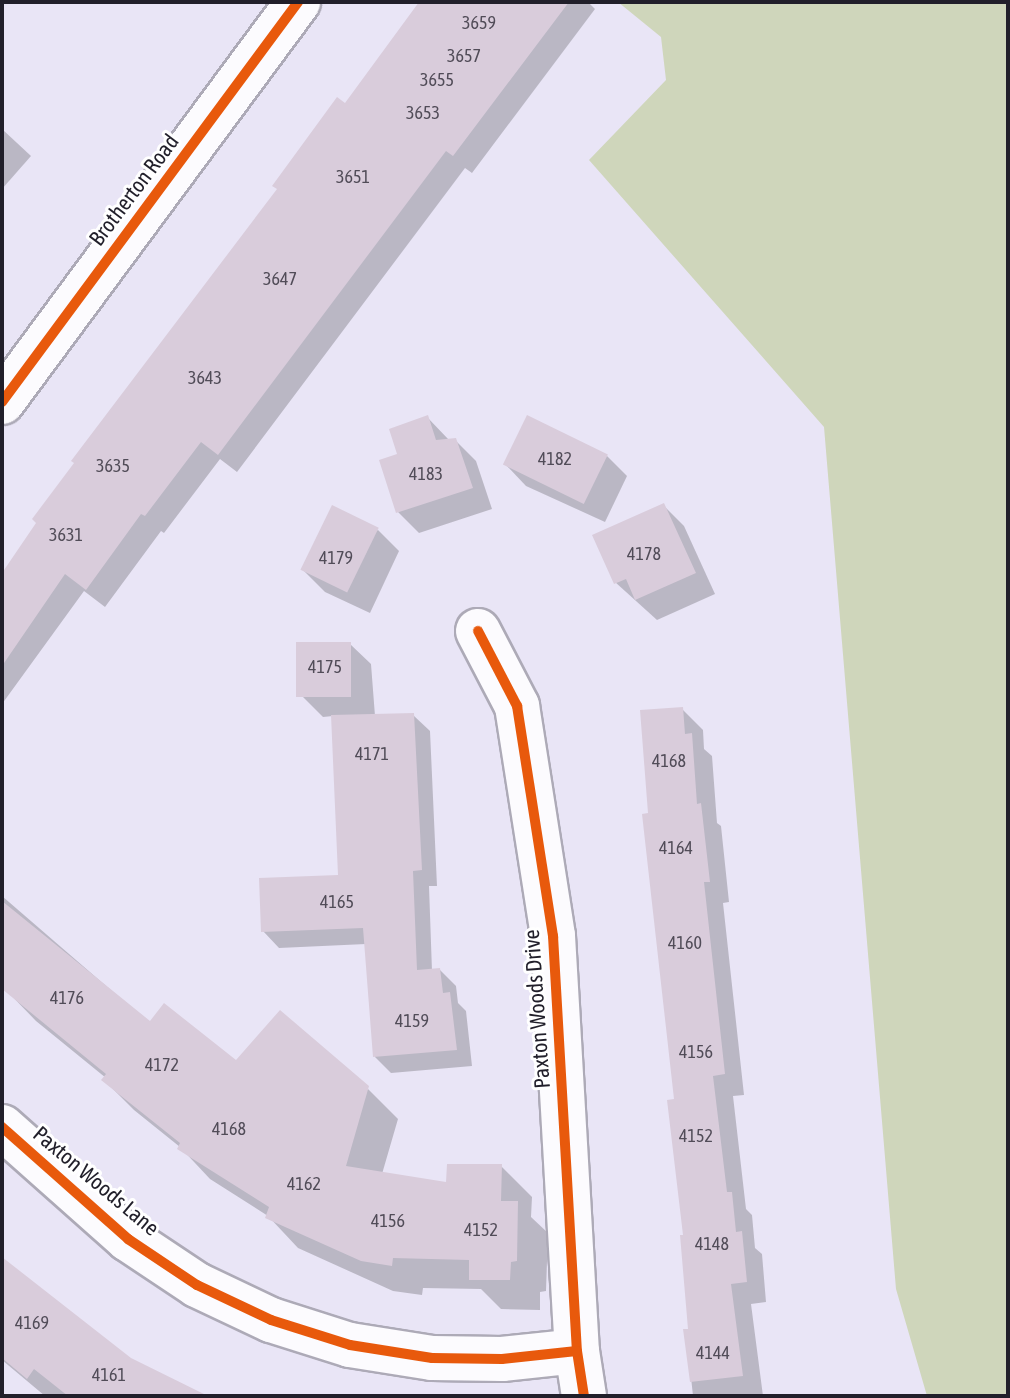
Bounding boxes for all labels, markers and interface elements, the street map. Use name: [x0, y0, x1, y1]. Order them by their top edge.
house number: 3659: [462, 12, 496, 34]
house number: 3657: [447, 45, 481, 67]
house number: 3655: [420, 69, 454, 91]
house number: 3653: [406, 102, 440, 124]
street label: Brotherton Road: [84, 129, 184, 251]
house number: 3651: [336, 166, 370, 188]
house number: 3647: [263, 268, 297, 290]
house number: 3643: [188, 367, 222, 389]
house number: 4182: [538, 448, 572, 470]
house number: 3635: [96, 455, 130, 477]
house number: 4183: [409, 463, 443, 485]
house number: 3631: [49, 524, 83, 546]
house number: 4178: [627, 543, 661, 565]
house number: 4179: [319, 547, 353, 569]
house number: 4175: [308, 656, 342, 678]
house number: 4171: [355, 743, 389, 765]
house number: 4168: [652, 750, 686, 772]
house number: 4164: [659, 837, 693, 859]
house number: 4165: [320, 891, 354, 913]
street label: Paxton Woods Drive: [518, 929, 556, 1089]
house number: 4160: [668, 932, 702, 954]
house number: 4176: [50, 987, 84, 1009]
house number: 4159: [395, 1010, 429, 1032]
house number: 4156: [679, 1041, 713, 1063]
house number: 4172: [145, 1054, 179, 1076]
house number: 4168: [212, 1118, 246, 1140]
street label: Paxton Woods Lane: [28, 1121, 164, 1241]
house number: 4152: [679, 1125, 713, 1147]
house number: 4162: [287, 1173, 321, 1195]
house number: 4156: [371, 1210, 405, 1232]
house number: 4152: [464, 1219, 498, 1241]
house number: 4148: [695, 1233, 729, 1255]
house number: 4169: [15, 1312, 49, 1334]
house number: 4144: [696, 1342, 730, 1364]
house number: 4161: [92, 1364, 126, 1386]

